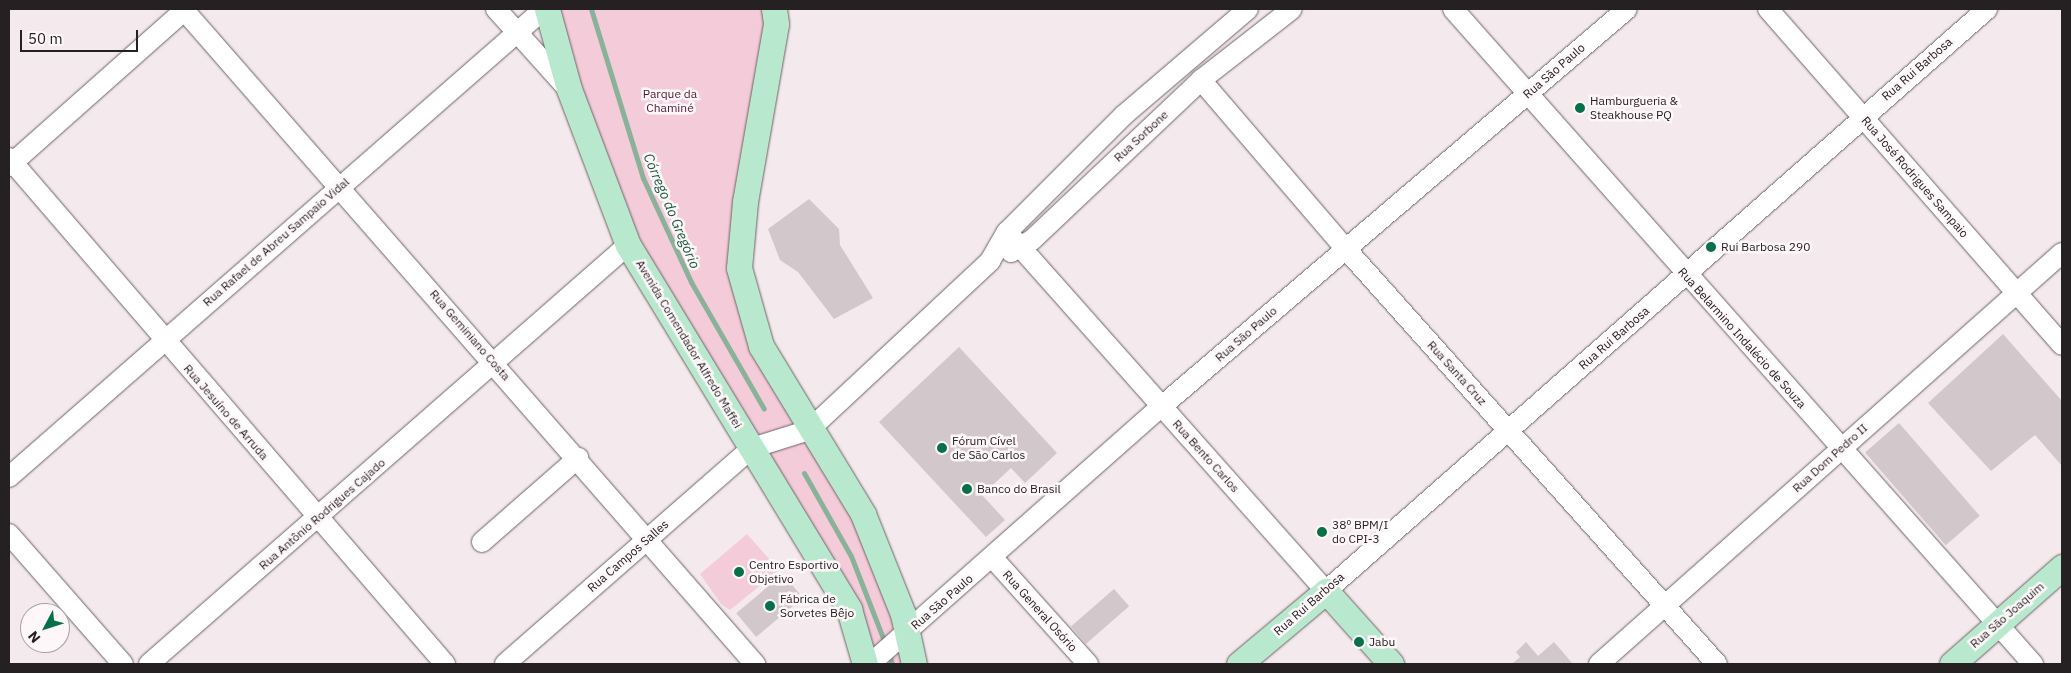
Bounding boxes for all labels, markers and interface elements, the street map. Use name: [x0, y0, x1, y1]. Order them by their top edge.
scale bar: [22, 20, 140, 52]
text: 50 m: [28, 29, 63, 48]
street label: Rua Rui Barbosa: [1879, 34, 1955, 104]
street label: Rua São Paulo: [1520, 40, 1588, 102]
park label: Parque da Chaminé: [643, 87, 697, 115]
place label: Hamburgueria & Steakhouse PQ: [1590, 94, 1678, 122]
marker: Hamburgueria & Steakhouse PQ: [1574, 102, 1586, 114]
street label: Rua Sorbone: [1111, 107, 1171, 165]
street label: Rua José Rodrigues Sampaio: [1858, 114, 1972, 240]
water label: Córrego do Gregório: [640, 151, 704, 271]
street label: Rua Rafael de Abreu Sampaio Vidal: [200, 175, 352, 309]
place label: Rui Barbosa 290: [1721, 240, 1810, 254]
marker: Rui Barbosa 290: [1705, 241, 1717, 253]
street label: Avenida Comendador Alfredo Maffei: [633, 257, 745, 431]
street label: Rua Belarmino Indalécio de Souza: [1675, 265, 1809, 411]
street label: Rua Geminiano Costa: [427, 287, 513, 383]
street label: Rua São Paulo: [1212, 303, 1280, 365]
street label: Rua Rui Barbosa: [1576, 303, 1652, 373]
street label: Rua Santa Cruz: [1424, 338, 1490, 408]
street label: Rua Jesuíno de Arruda: [181, 361, 271, 463]
street label: Rua Bento Carlos: [1170, 417, 1242, 495]
street label: Rua Dom Pedro II: [1790, 421, 1870, 495]
place label: Fórum Cível de São Carlos: [952, 434, 1025, 462]
marker: Fórum Cível de São Carlos: [936, 442, 948, 454]
street label: Rua Antônio Rodrigues Cajado: [256, 455, 388, 573]
place label: Banco do Brasil: [977, 482, 1061, 496]
marker: Banco do Brasil: [961, 483, 973, 495]
street label: Rua Campos Salles: [585, 517, 671, 595]
place label: 38º BPM/I do CPI-3: [1332, 518, 1388, 546]
marker: 38º BPM/I do CPI-3: [1316, 526, 1328, 538]
place label: Centro Esportivo Objetivo: [749, 558, 839, 586]
marker: Centro Esportivo Objetivo: [733, 566, 745, 578]
street label: Rua General Osório: [1000, 567, 1080, 655]
street label: Rua Rui Barbosa: [1271, 569, 1347, 639]
street label: Rua São Paulo: [908, 571, 976, 633]
street label: Rua São Joaquim: [1967, 579, 2047, 651]
place label: Fábrica de Sorvetes Bêjo: [780, 592, 854, 620]
marker: Fábrica de Sorvetes Bêjo: [764, 600, 776, 612]
north arrow: [20, 603, 70, 653]
text: N: [24, 627, 44, 647]
place label: Jabu: [1369, 635, 1395, 649]
marker: Jabu: [1353, 636, 1365, 648]

